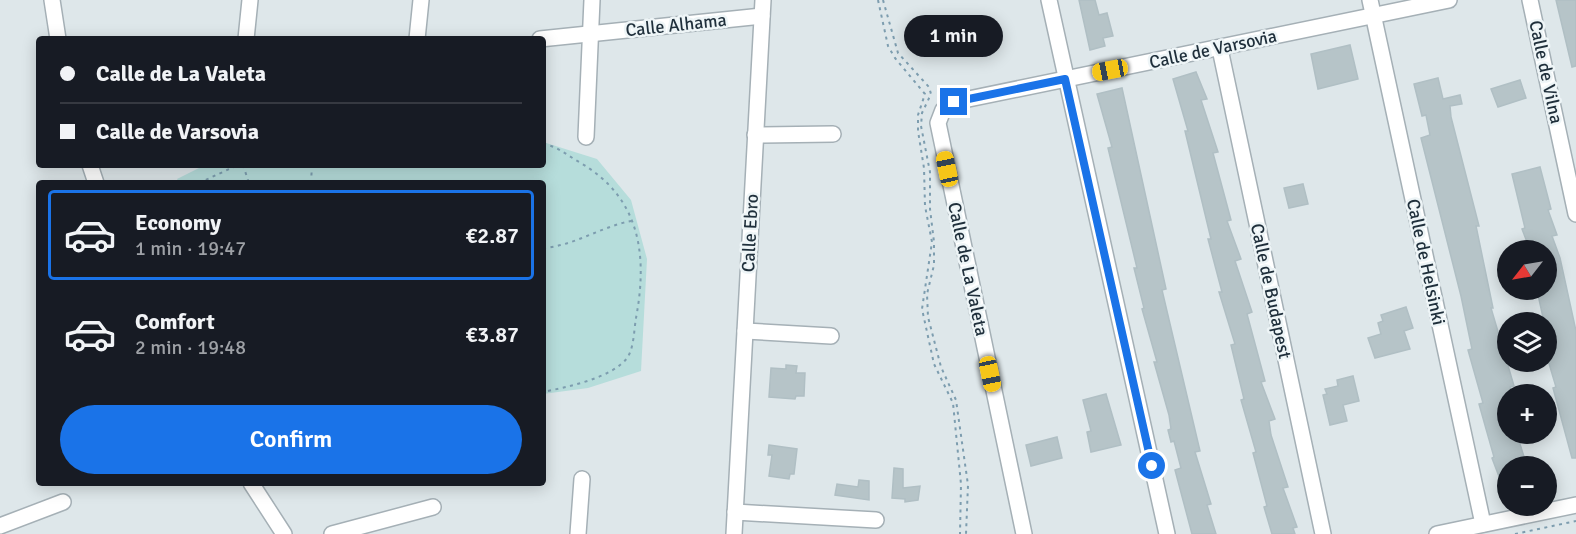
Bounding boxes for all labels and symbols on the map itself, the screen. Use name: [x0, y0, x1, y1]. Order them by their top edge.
street label: Calle Alhama: [624, 9, 728, 41]
callout: 1 min: [904, 15, 1004, 57]
street label: Calle de Vilna: [1524, 18, 1568, 126]
street label: Calle de Varsovia: [1147, 25, 1279, 73]
car: [1091, 58, 1129, 82]
route end: [940, 88, 967, 115]
car: [934, 150, 960, 188]
street label: Calle Ebro: [737, 193, 763, 273]
street label: Calle de Helsinki: [1402, 197, 1450, 327]
street label: Calle de La Valeta: [943, 200, 993, 338]
street label: Calle de Budapest: [1246, 221, 1296, 361]
north arrow: [1497, 240, 1557, 300]
car: [977, 355, 1003, 393]
route start: [1138, 452, 1165, 479]

